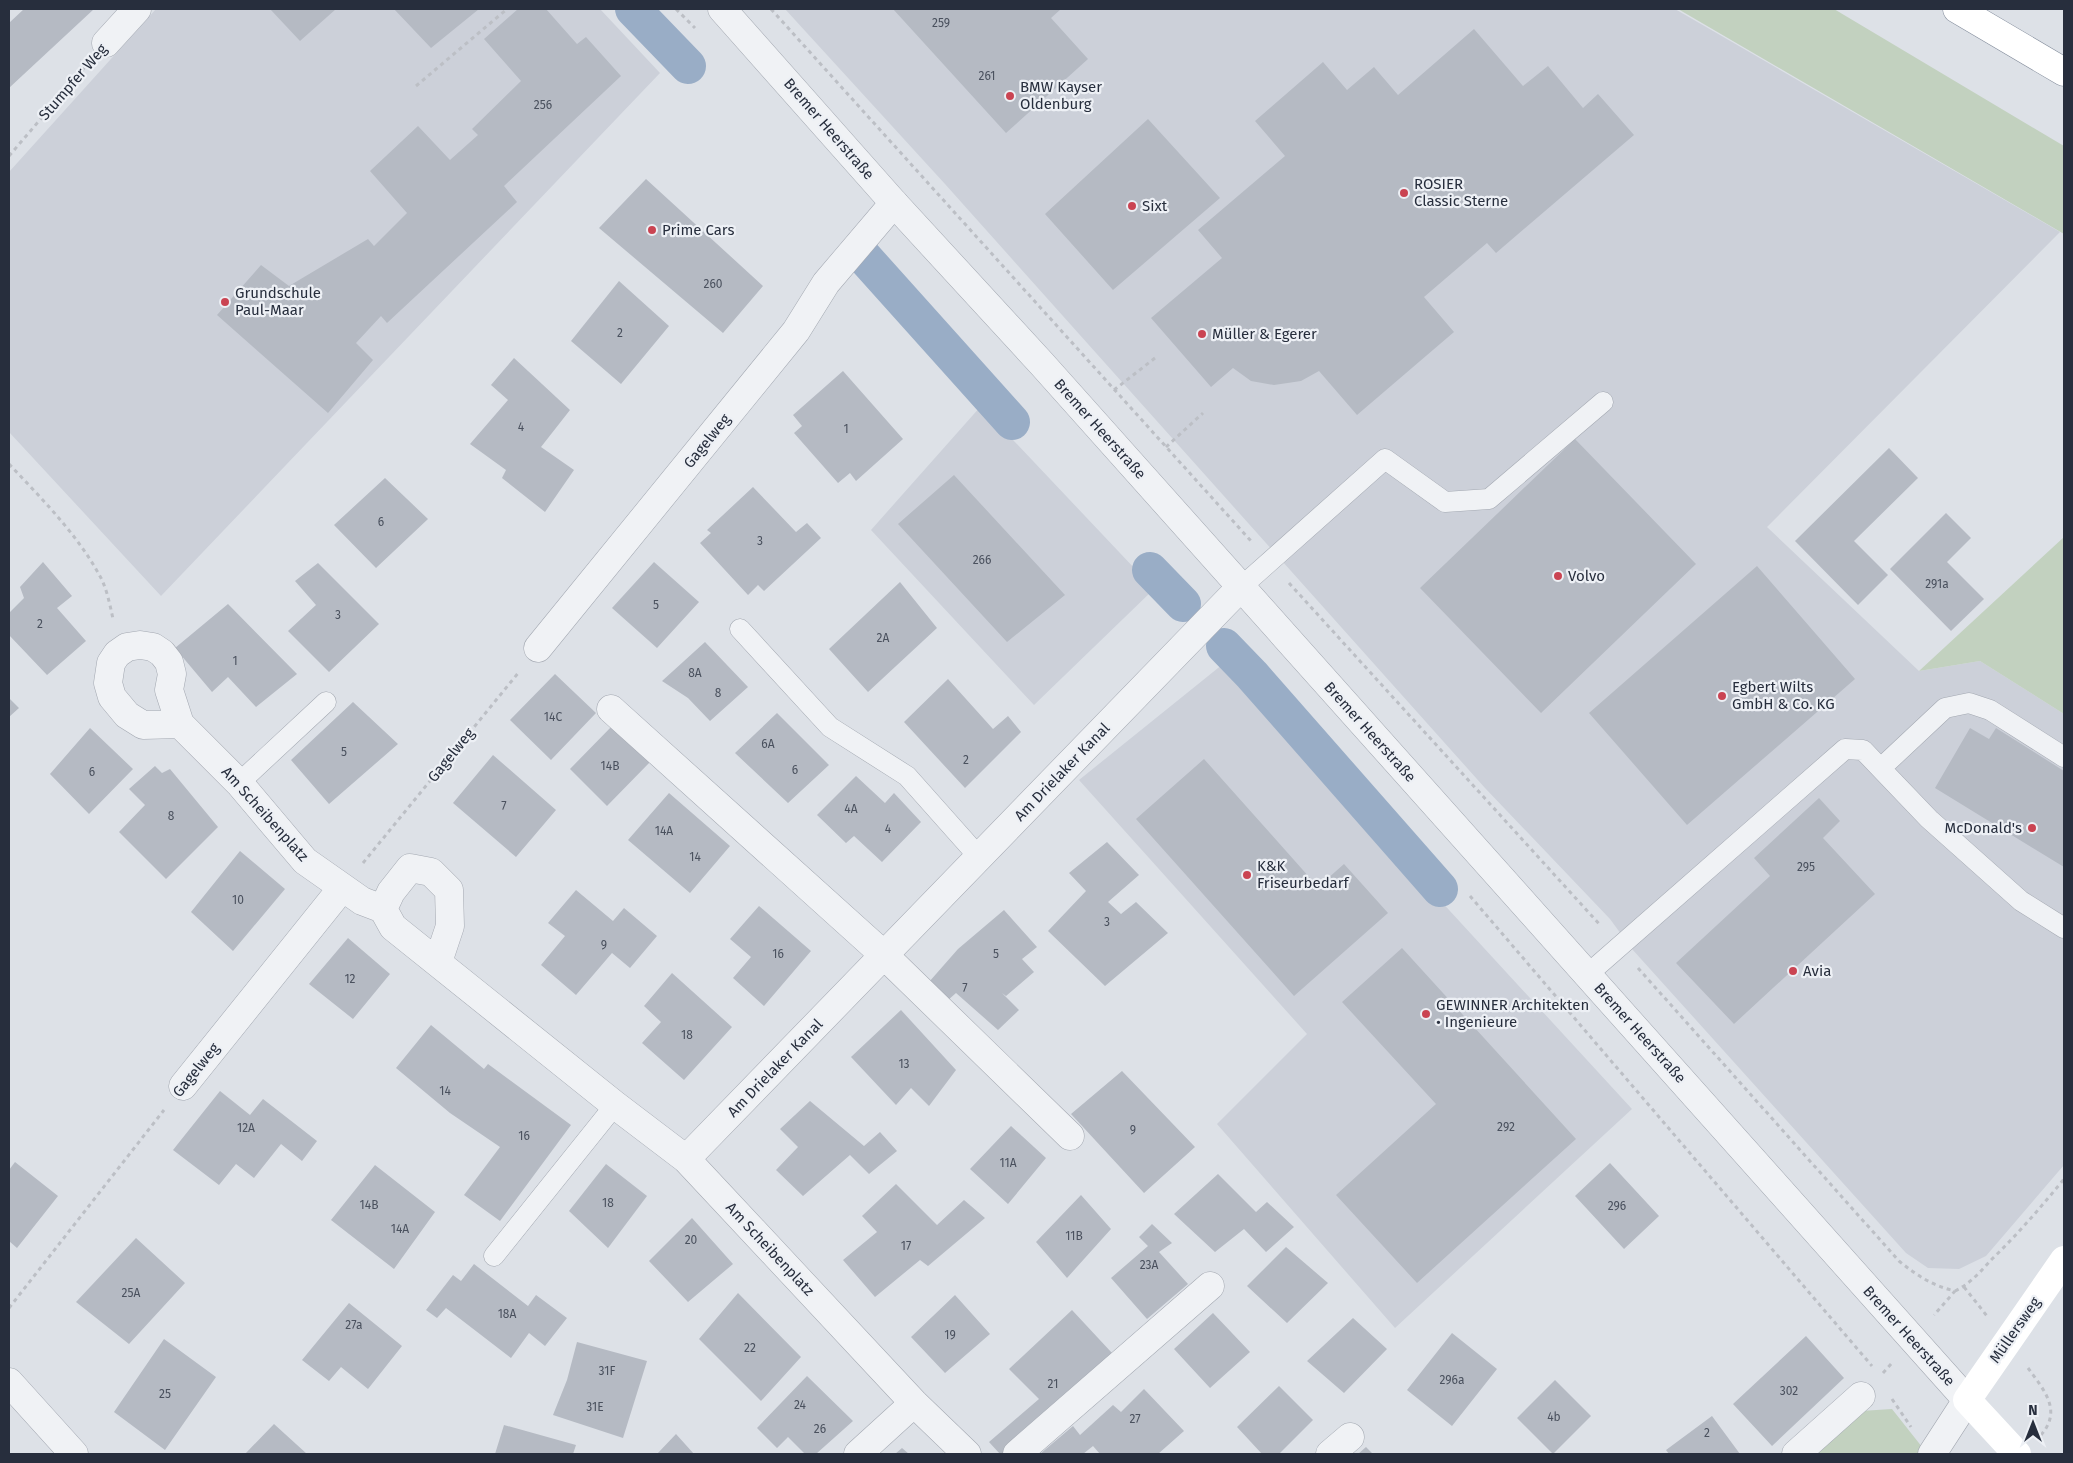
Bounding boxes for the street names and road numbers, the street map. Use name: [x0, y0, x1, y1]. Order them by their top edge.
street label: Stumpfer Weg: [35, 40, 111, 124]
street label: Bremer Heerstraße: [780, 75, 878, 183]
street label: Bremer Heerstraße: [1050, 375, 1150, 483]
street label: Gagelweg: [680, 410, 734, 472]
street label: Bremer Heerstraße: [1320, 678, 1420, 786]
street label: Am Drielaker Kanal: [1011, 719, 1114, 825]
street label: Gagelweg: [424, 724, 478, 786]
street label: Am Scheibenplatz: [218, 763, 313, 865]
street label: Bremer Heerstraße: [1590, 979, 1690, 1087]
street label: Am Drielaker Kanal: [724, 1015, 827, 1121]
street label: Gagelweg: [169, 1039, 223, 1101]
street label: Am Scheibenplatz: [722, 1199, 818, 1300]
street label: Bremer Heerstraße: [1859, 1282, 1959, 1390]
street label: Müllersweg: [1986, 1293, 2044, 1366]

